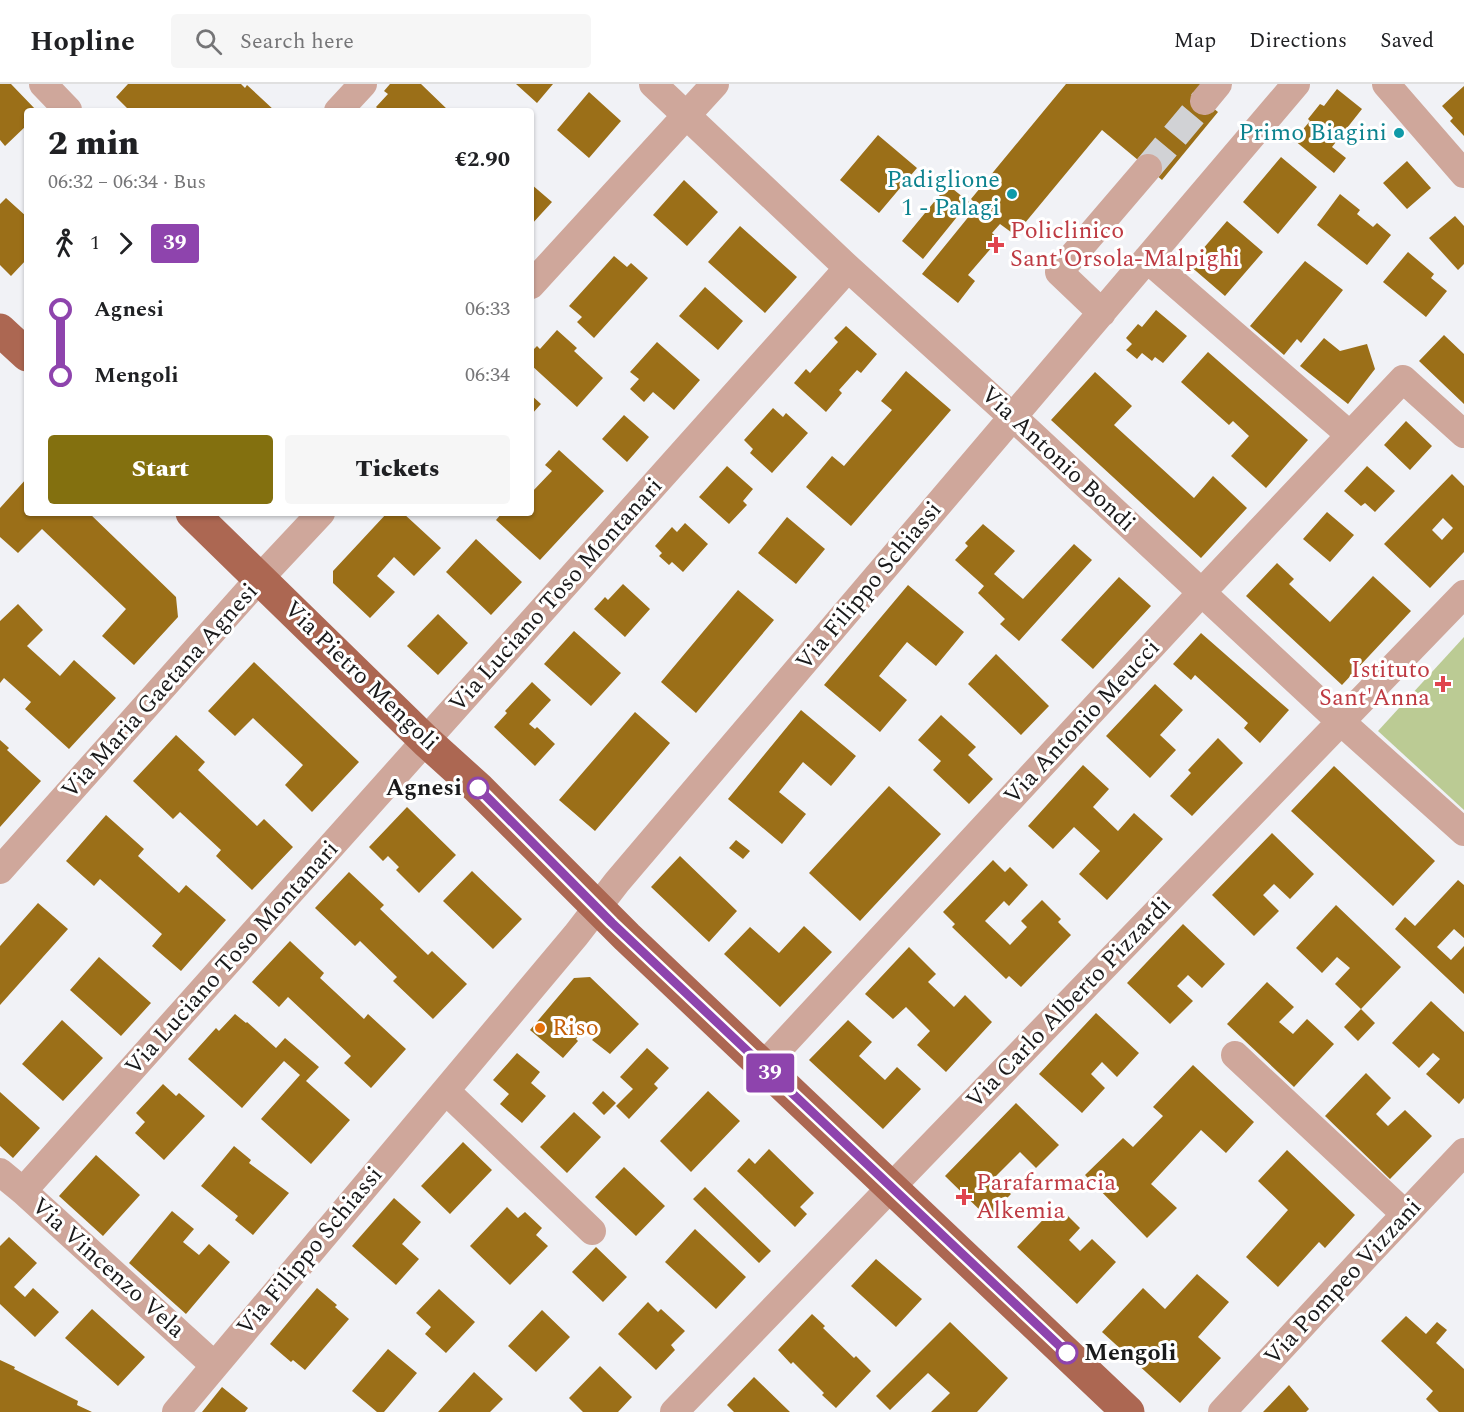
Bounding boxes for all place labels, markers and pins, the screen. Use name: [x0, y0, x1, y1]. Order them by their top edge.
place label: Primo Biagini: [1238, 115, 1387, 151]
marker: Primo Biagini: [1392, 126, 1406, 140]
place label: Padiglione 1 - Palagi: [887, 162, 1000, 226]
marker: Padiglione 1 - Palagi: [1005, 187, 1019, 201]
place label: Policlinico Sant'Orsola-Malpighi: [1010, 213, 1240, 277]
marker: Policlinico Sant'Orsola-Malpighi: [987, 236, 1005, 254]
place label: Istituto Sant'Anna: [1319, 652, 1430, 716]
marker: Istituto Sant'Anna: [1434, 675, 1452, 693]
place label: Agnesi: [386, 770, 462, 806]
marker: Agnesi: [467, 777, 489, 799]
place label: Riso: [552, 1010, 599, 1046]
marker: Riso: [533, 1021, 547, 1035]
place label: Parafarmacia Alkemia: [976, 1165, 1117, 1229]
marker: Parafarmacia Alkemia: [957, 1190, 971, 1204]
place label: Mengoli: [1084, 1335, 1176, 1371]
marker: Mengoli: [1056, 1342, 1078, 1364]

